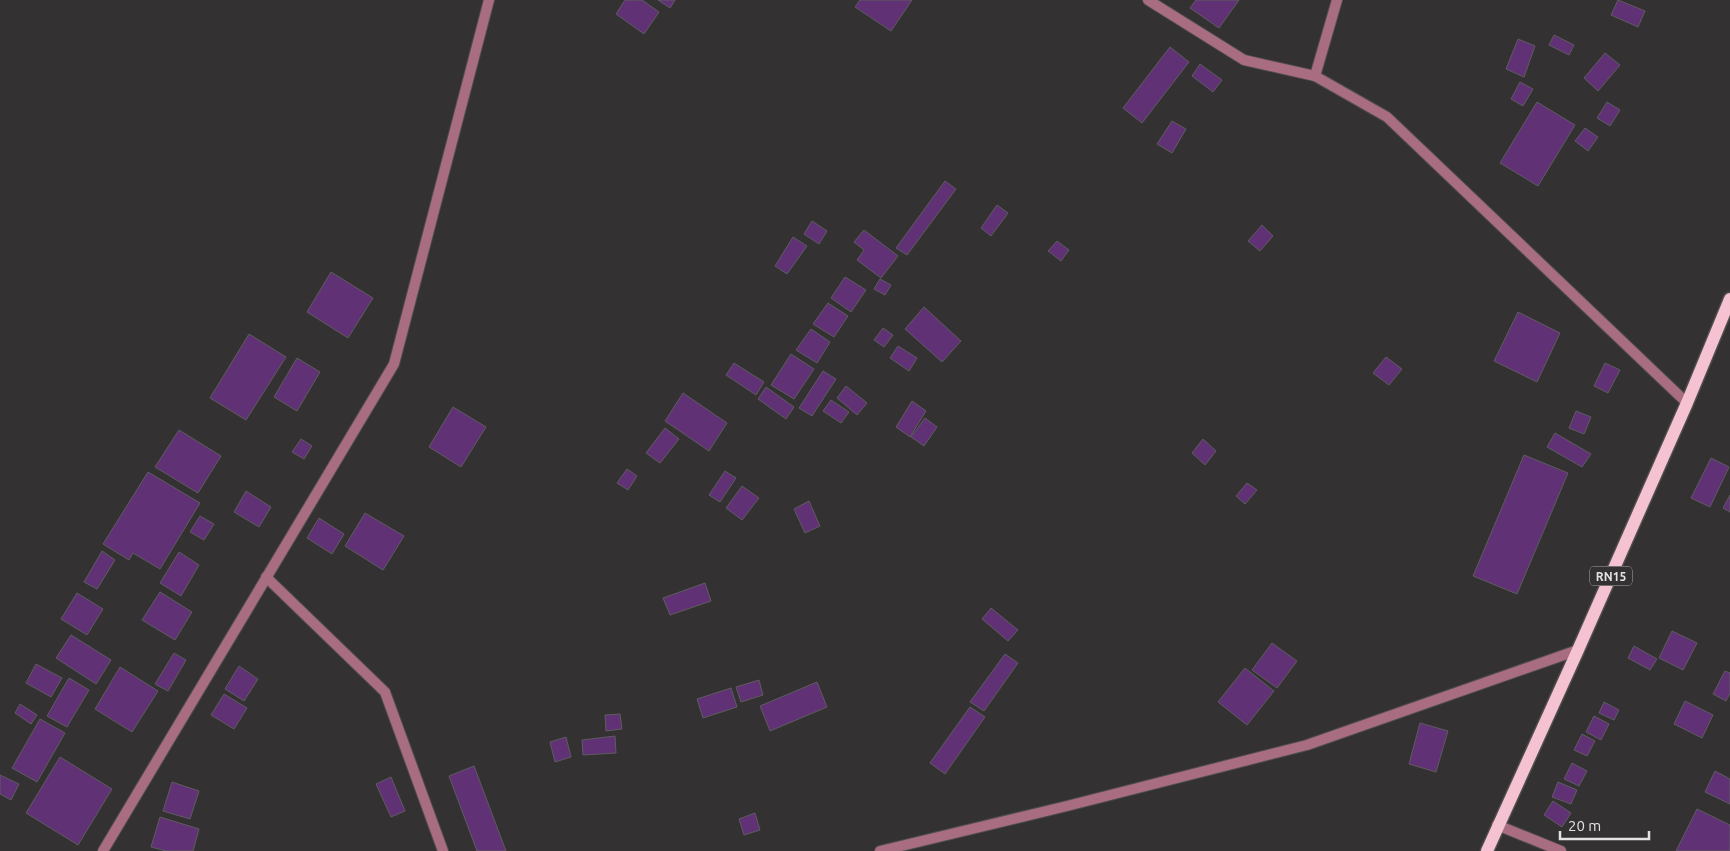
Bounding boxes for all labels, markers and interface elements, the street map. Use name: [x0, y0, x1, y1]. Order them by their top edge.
road number: RN15: [1590, 566, 1632, 586]
scale bar: [1560, 808, 1649, 840]
text: 20 m: [1568, 817, 1601, 834]

